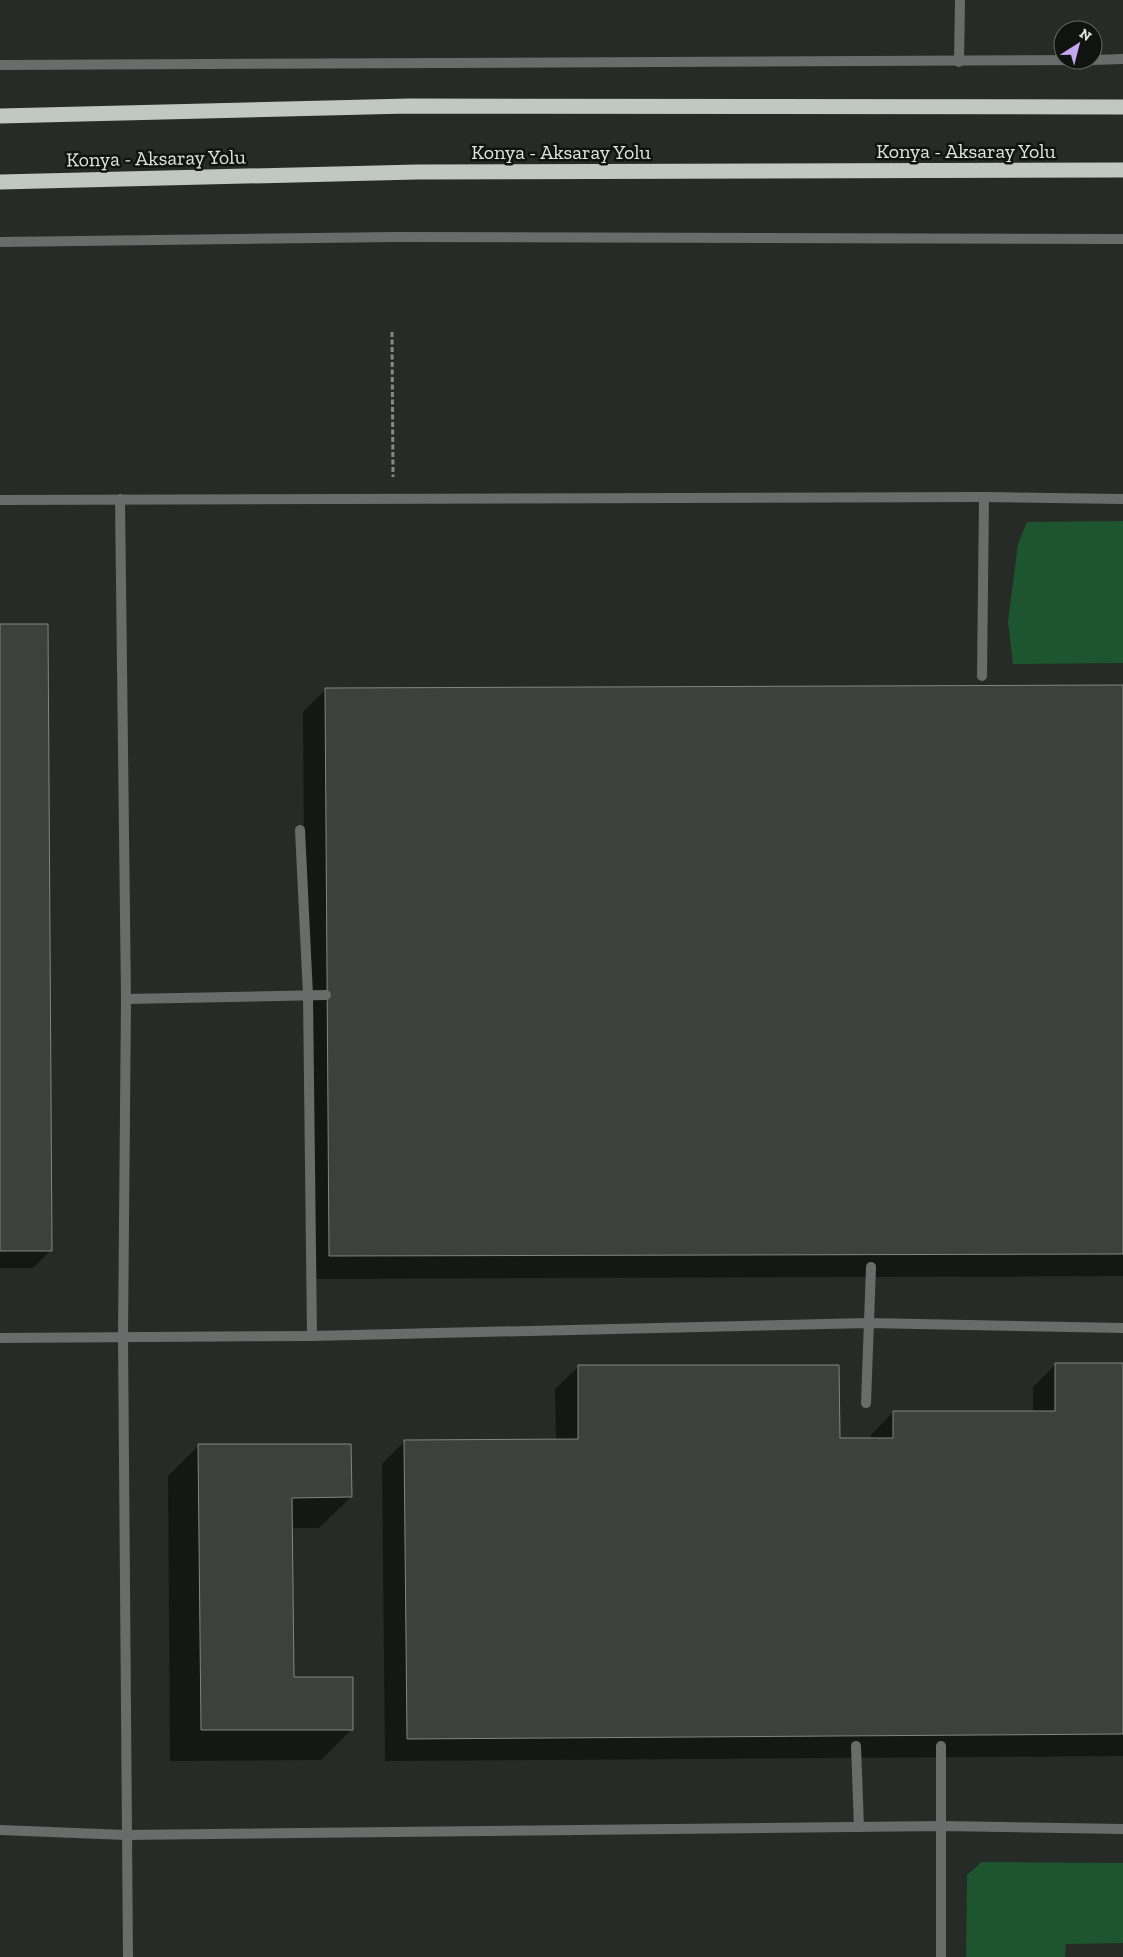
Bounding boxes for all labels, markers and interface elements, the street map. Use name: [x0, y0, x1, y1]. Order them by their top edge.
north arrow: [1053, 20, 1103, 70]
text: N: [1076, 25, 1095, 45]
street label: Konya - Aksaray Yolu: [876, 139, 1056, 163]
street label: Konya - Aksaray Yolu: [471, 140, 651, 164]
street label: Konya - Aksaray Yolu: [66, 144, 246, 172]

